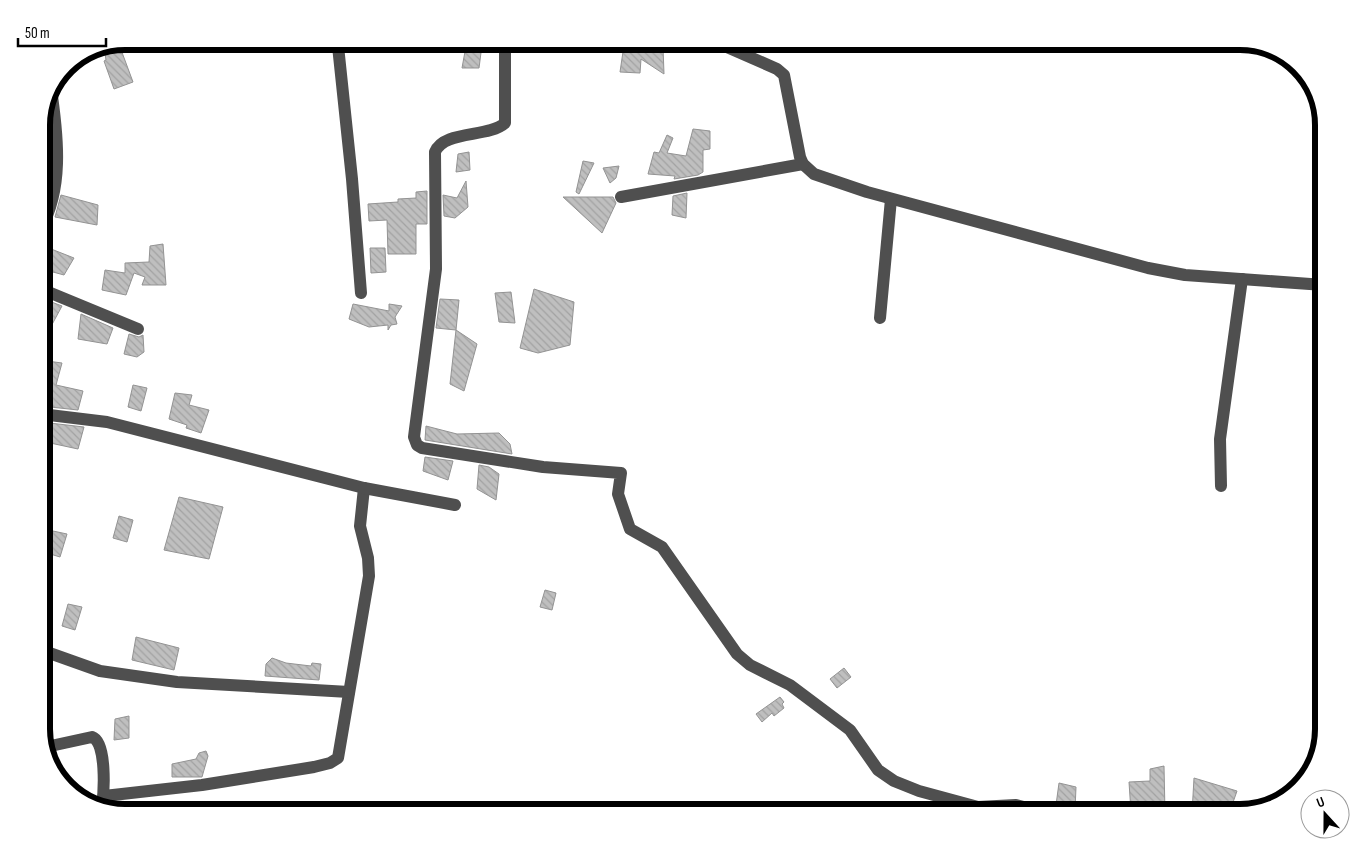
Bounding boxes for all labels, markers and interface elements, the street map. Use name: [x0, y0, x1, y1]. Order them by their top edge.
scale bar: [18, 15, 105, 47]
text: 50 m: [25, 24, 50, 43]
north arrow: [1300, 789, 1350, 839]
text: U: [1314, 793, 1327, 812]

